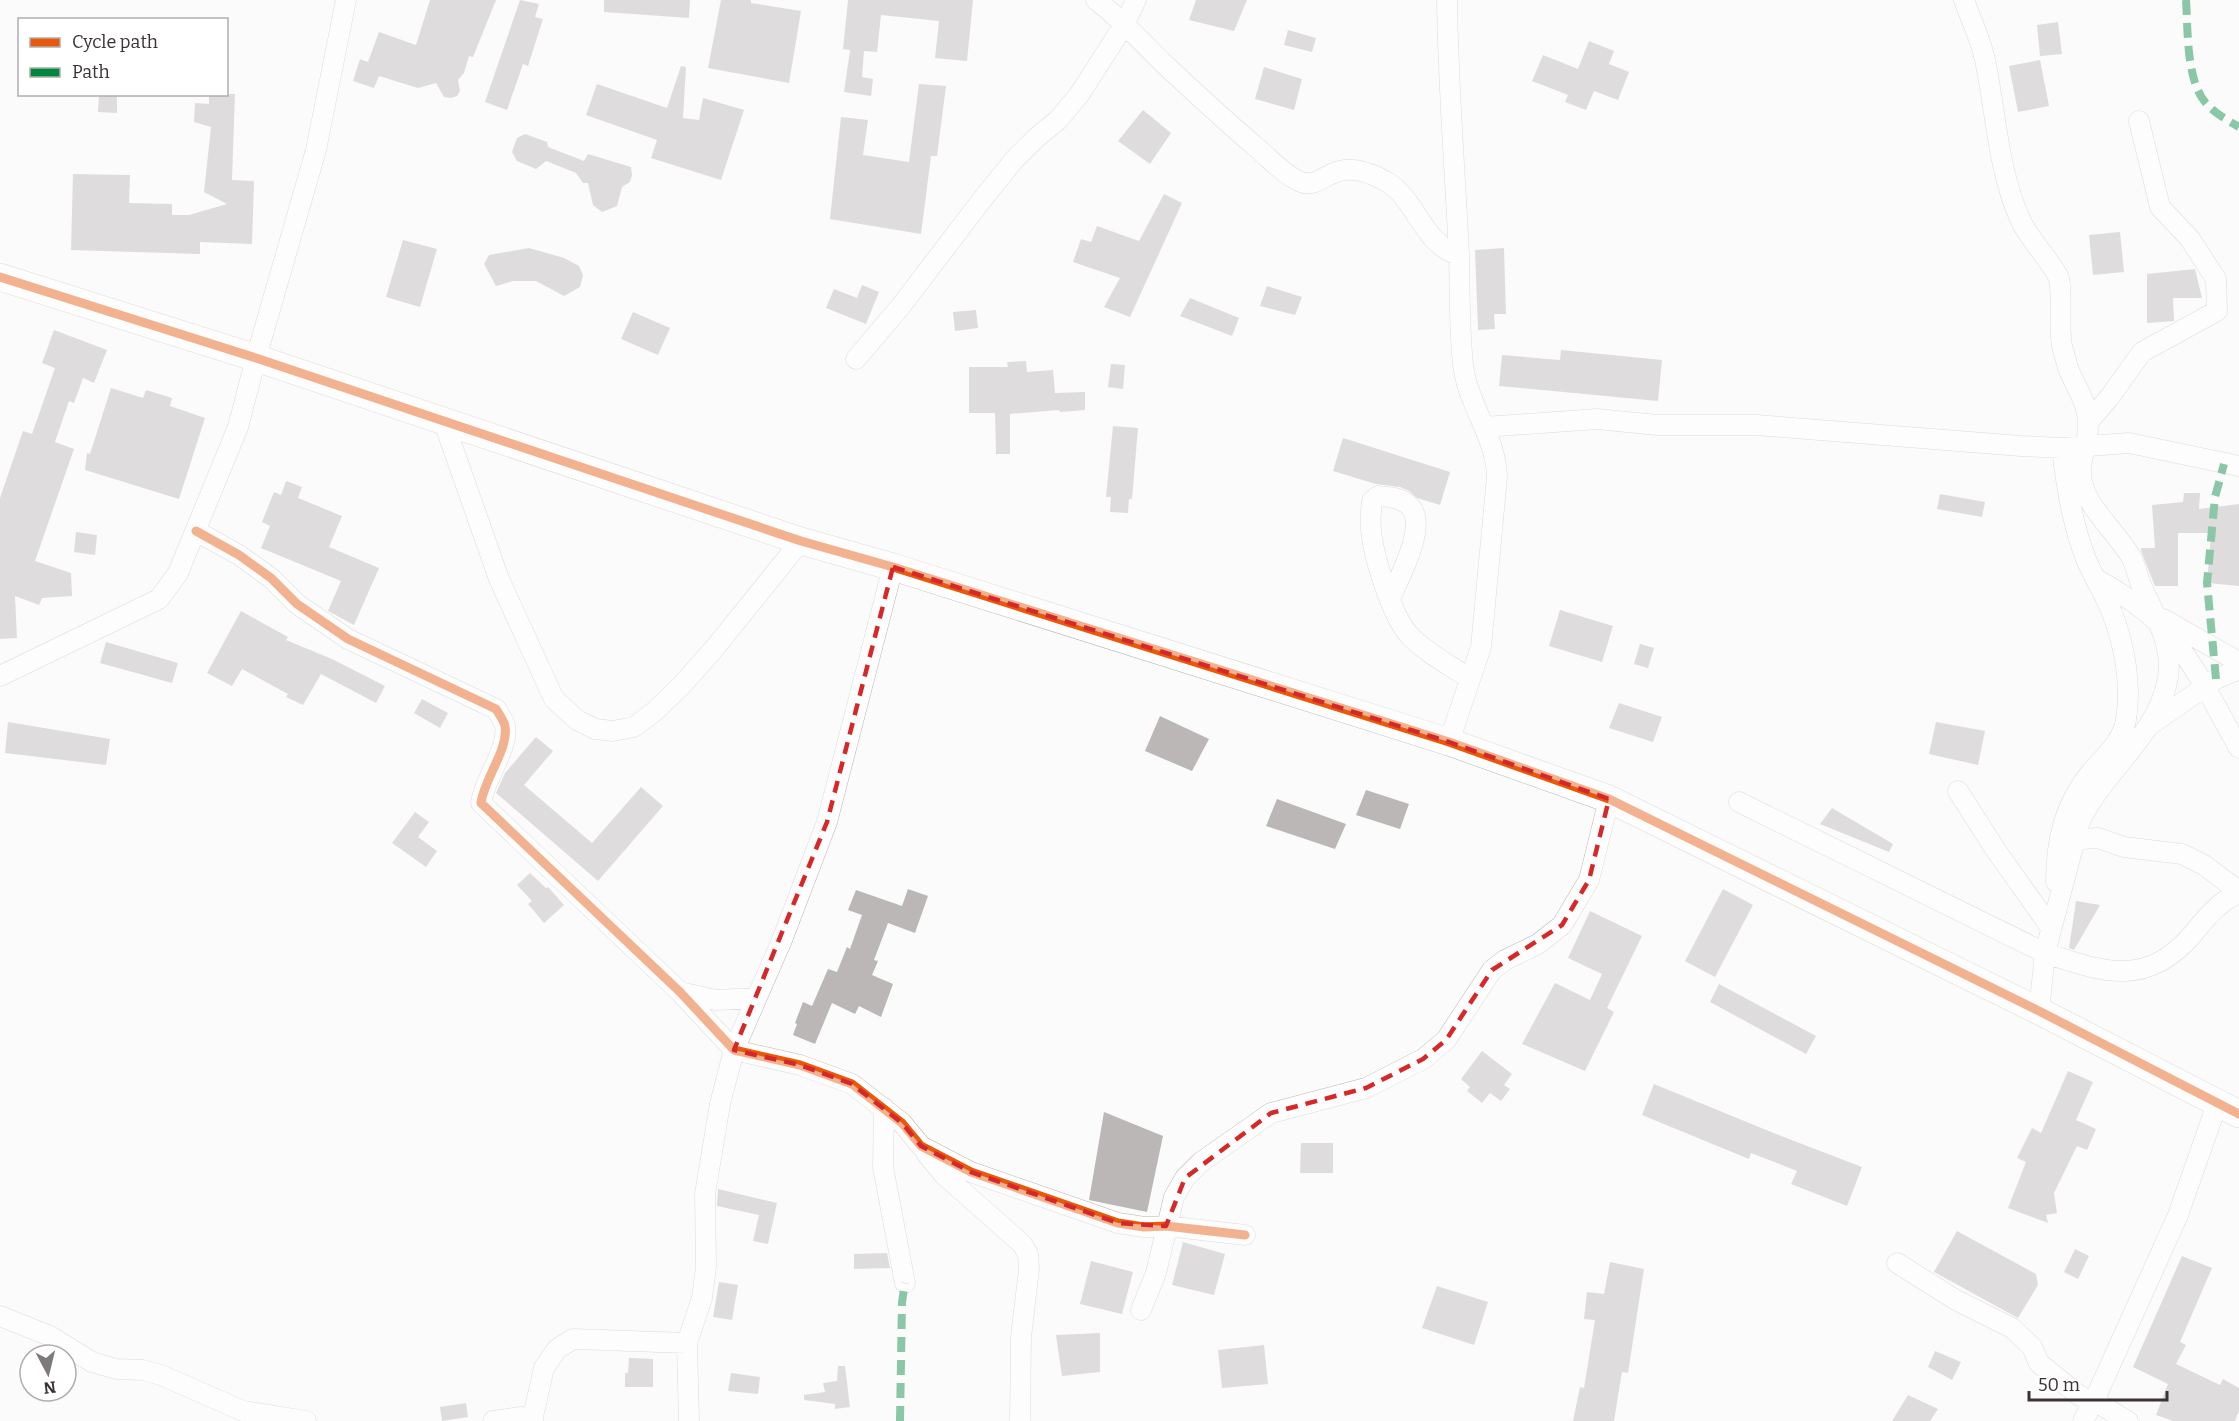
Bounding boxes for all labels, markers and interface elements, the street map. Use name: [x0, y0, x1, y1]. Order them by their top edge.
legend: [18, 18, 228, 96]
text: Cycle path: [72, 31, 158, 53]
text: Path: [72, 61, 110, 83]
north arrow: [18, 1343, 78, 1403]
scale bar: [2029, 1364, 2167, 1402]
text: 50 m: [2038, 1374, 2080, 1396]
text: N: [42, 1377, 57, 1398]

